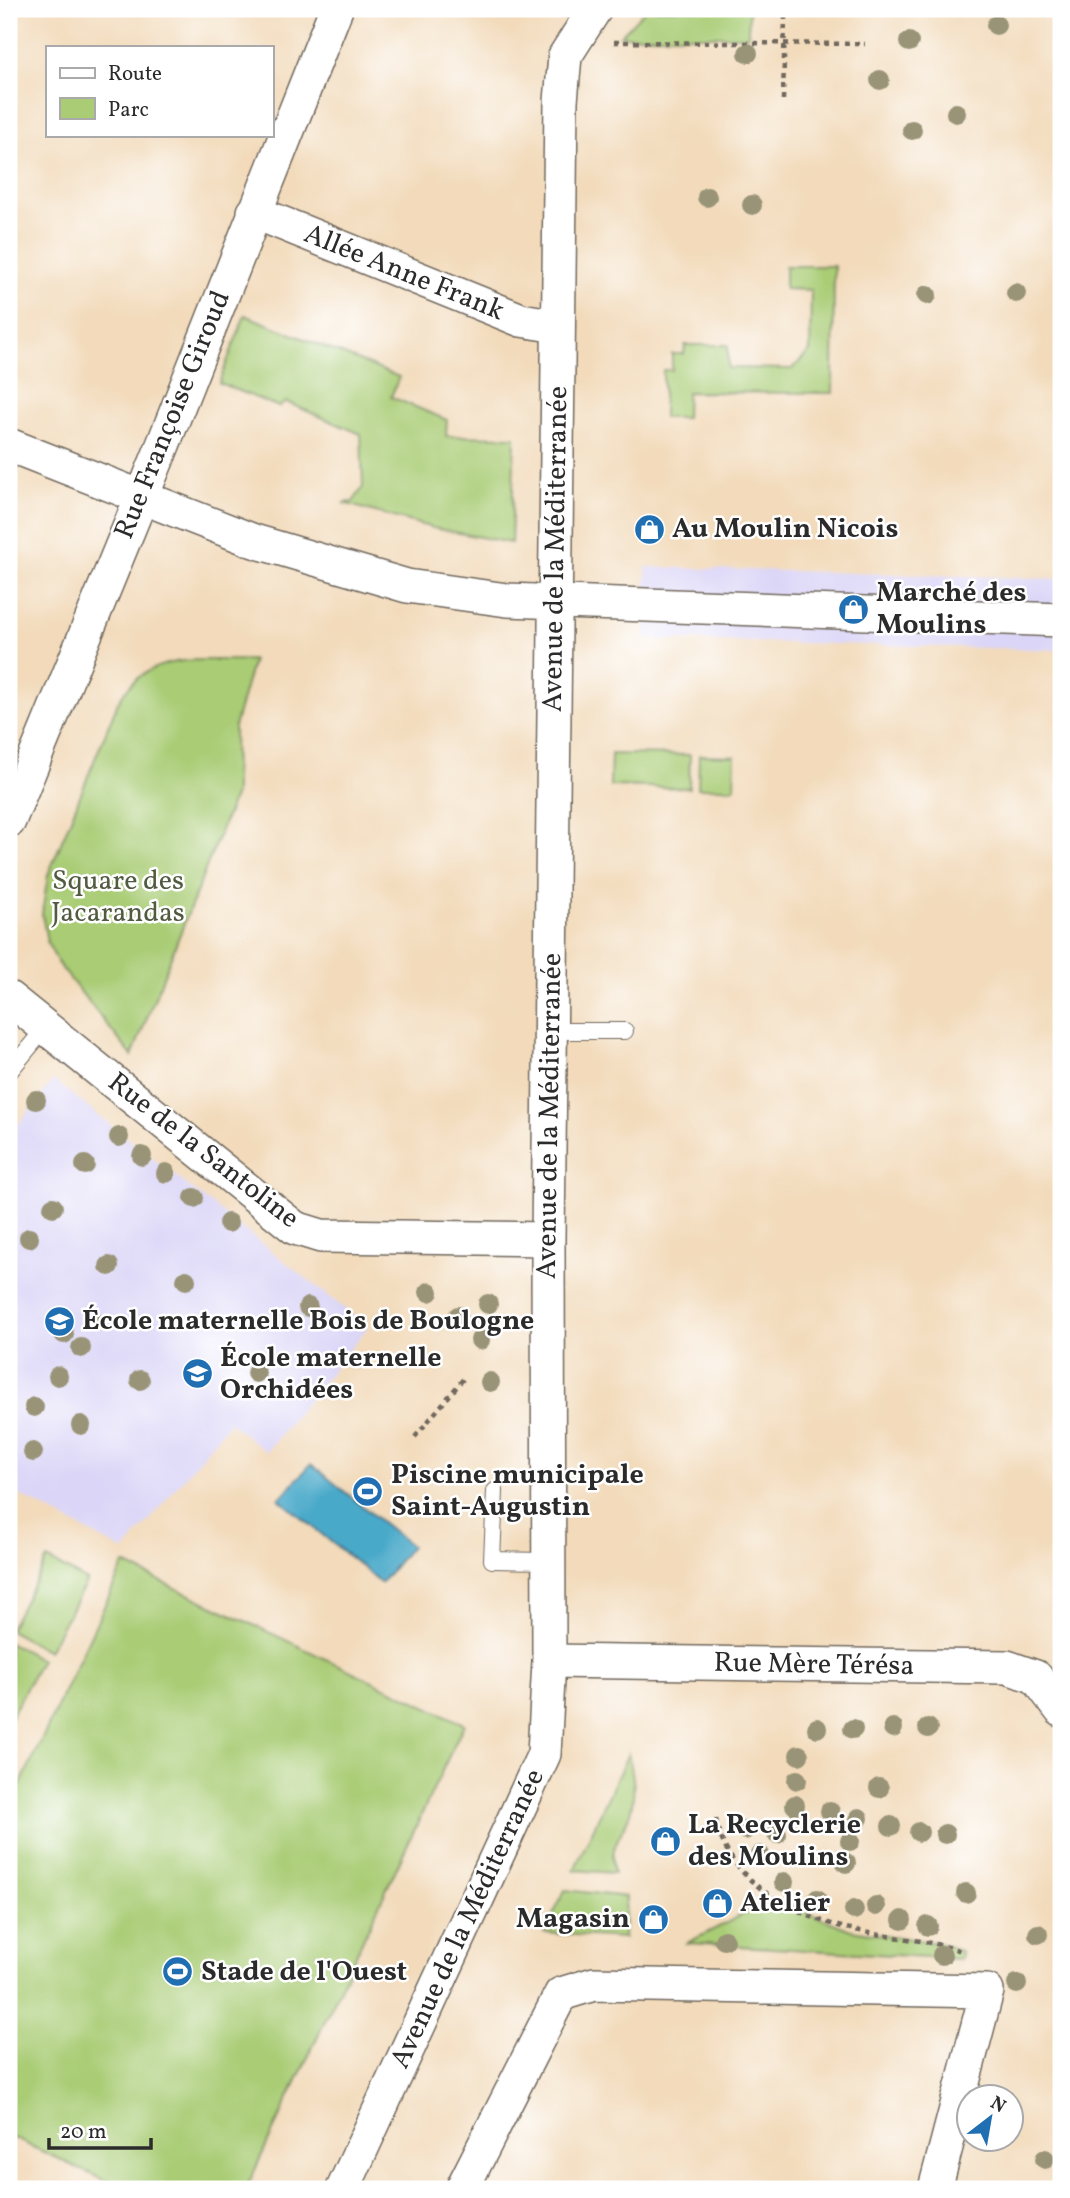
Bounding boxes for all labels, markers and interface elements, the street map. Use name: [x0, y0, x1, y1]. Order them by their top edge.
legend: [46, 46, 273, 136]
text: Route: [108, 60, 162, 89]
text: Parc: [108, 96, 149, 125]
street label: Allée Anne Frank: [298, 215, 510, 331]
street label: Rue Françoise Giroud: [105, 285, 241, 545]
street label: Avenue de la Méditerranée: [534, 386, 578, 712]
place label: Au Moulin Nicois: [672, 510, 898, 549]
shop icon: Au Moulin Nicois: [632, 512, 666, 546]
place label: Marché des Moulins: [876, 574, 1026, 645]
shop icon: Marché des Moulins: [836, 592, 870, 626]
park label: Square des Jacarandas: [51, 862, 185, 933]
street label: Avenue de la Méditerranée: [528, 953, 572, 1279]
street label: Rue de la Santoline: [99, 1064, 307, 1238]
place label: École maternelle Bois de Boulogne: [82, 1302, 534, 1341]
school or university icon: École maternelle Bois de Boulogne: [42, 1304, 76, 1338]
place label: École maternelle Orchidées: [220, 1339, 442, 1410]
school or university icon: École maternelle Orchidées: [180, 1357, 214, 1391]
place label: Piscine municipale Saint-Augustin: [391, 1456, 644, 1527]
sports icon: Piscine municipale Saint-Augustin: [351, 1474, 385, 1508]
street label: Rue Mère Térésa: [713, 1644, 915, 1686]
street label: Avenue de la Méditerranée: [381, 1763, 555, 2075]
place label: La Recyclerie des Moulins: [688, 1806, 861, 1877]
shop icon: La Recyclerie des Moulins: [648, 1824, 682, 1858]
place label: Atelier: [740, 1884, 830, 1923]
shop icon: Atelier: [700, 1886, 734, 1920]
place label: Magasin: [516, 1900, 630, 1939]
shop icon: Magasin: [636, 1902, 670, 1936]
place label: Stade de l'Ouest: [201, 1953, 407, 1992]
sports icon: Stade de l'Ouest: [161, 1955, 195, 1989]
north arrow: [954, 2082, 1024, 2152]
text: N: [985, 2090, 1011, 2120]
scale bar: [49, 2107, 150, 2151]
text: 20 m: [60, 2118, 106, 2147]

